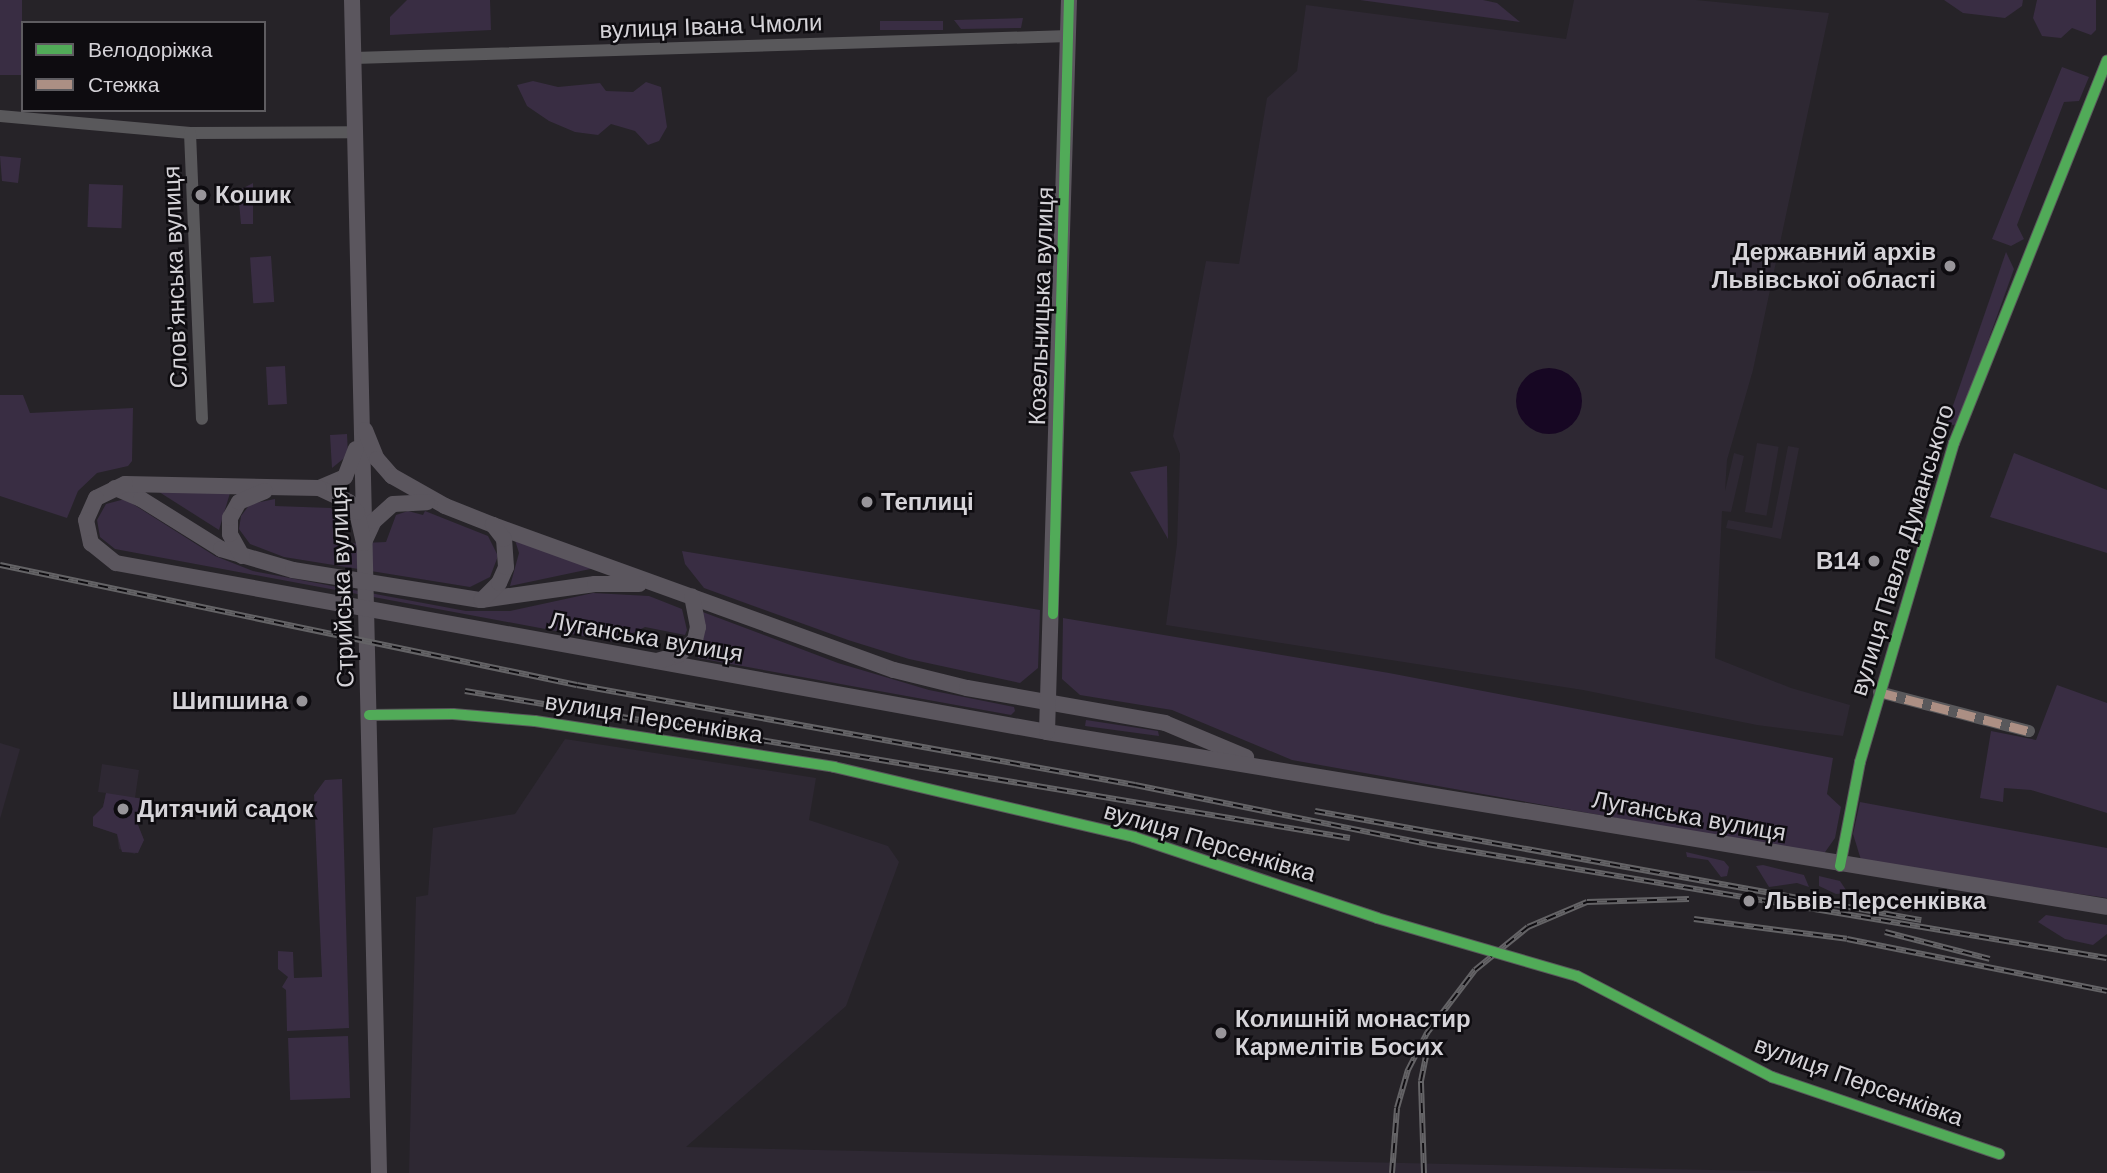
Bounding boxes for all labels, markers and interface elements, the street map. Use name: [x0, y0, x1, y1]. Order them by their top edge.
street label: вулиця Івана Чмоли: [599, 8, 823, 44]
legend: [21, 21, 266, 112]
text: Велодоріжка: [88, 38, 212, 61]
text: Стежка: [88, 73, 159, 96]
street label: Словʼянська вулиця: [157, 165, 193, 389]
place label: Кошик: [215, 181, 291, 209]
street label: Козельницька вулиця: [1022, 186, 1060, 426]
marker: Кошик: [193, 187, 209, 203]
place label: Державний архів Львівської області: [1712, 238, 1936, 294]
marker: Державний архів Львівської області: [1942, 258, 1958, 274]
street label: вулиця Павла Думанського: [1844, 401, 1960, 699]
street label: Стрийська вулиця: [324, 486, 360, 688]
place label: Теплиці: [881, 488, 974, 516]
marker: Теплиці: [859, 494, 875, 510]
place label: В14: [1816, 547, 1860, 575]
marker: В14: [1866, 553, 1882, 569]
street label: Луганська вулиця: [547, 606, 745, 668]
place label: Шипшина: [172, 687, 288, 715]
street label: вулиця Персенківка: [543, 687, 765, 749]
marker: Шипшина: [294, 693, 310, 709]
street label: Луганська вулиця: [1590, 785, 1788, 847]
place label: Дитячий садок: [137, 795, 314, 823]
street label: вулиця Персенківка: [1101, 796, 1319, 888]
marker: Дитячий садок: [115, 801, 131, 817]
place label: Львів-Персенківка: [1765, 887, 1986, 915]
marker: Львів-Персенківка: [1739, 891, 1759, 911]
place label: Колишній монастир Кармелітів Босих: [1235, 1005, 1471, 1061]
marker: Колишній монастир Кармелітів Босих: [1213, 1025, 1229, 1041]
street label: вулиця Персенківка: [1751, 1030, 1967, 1132]

